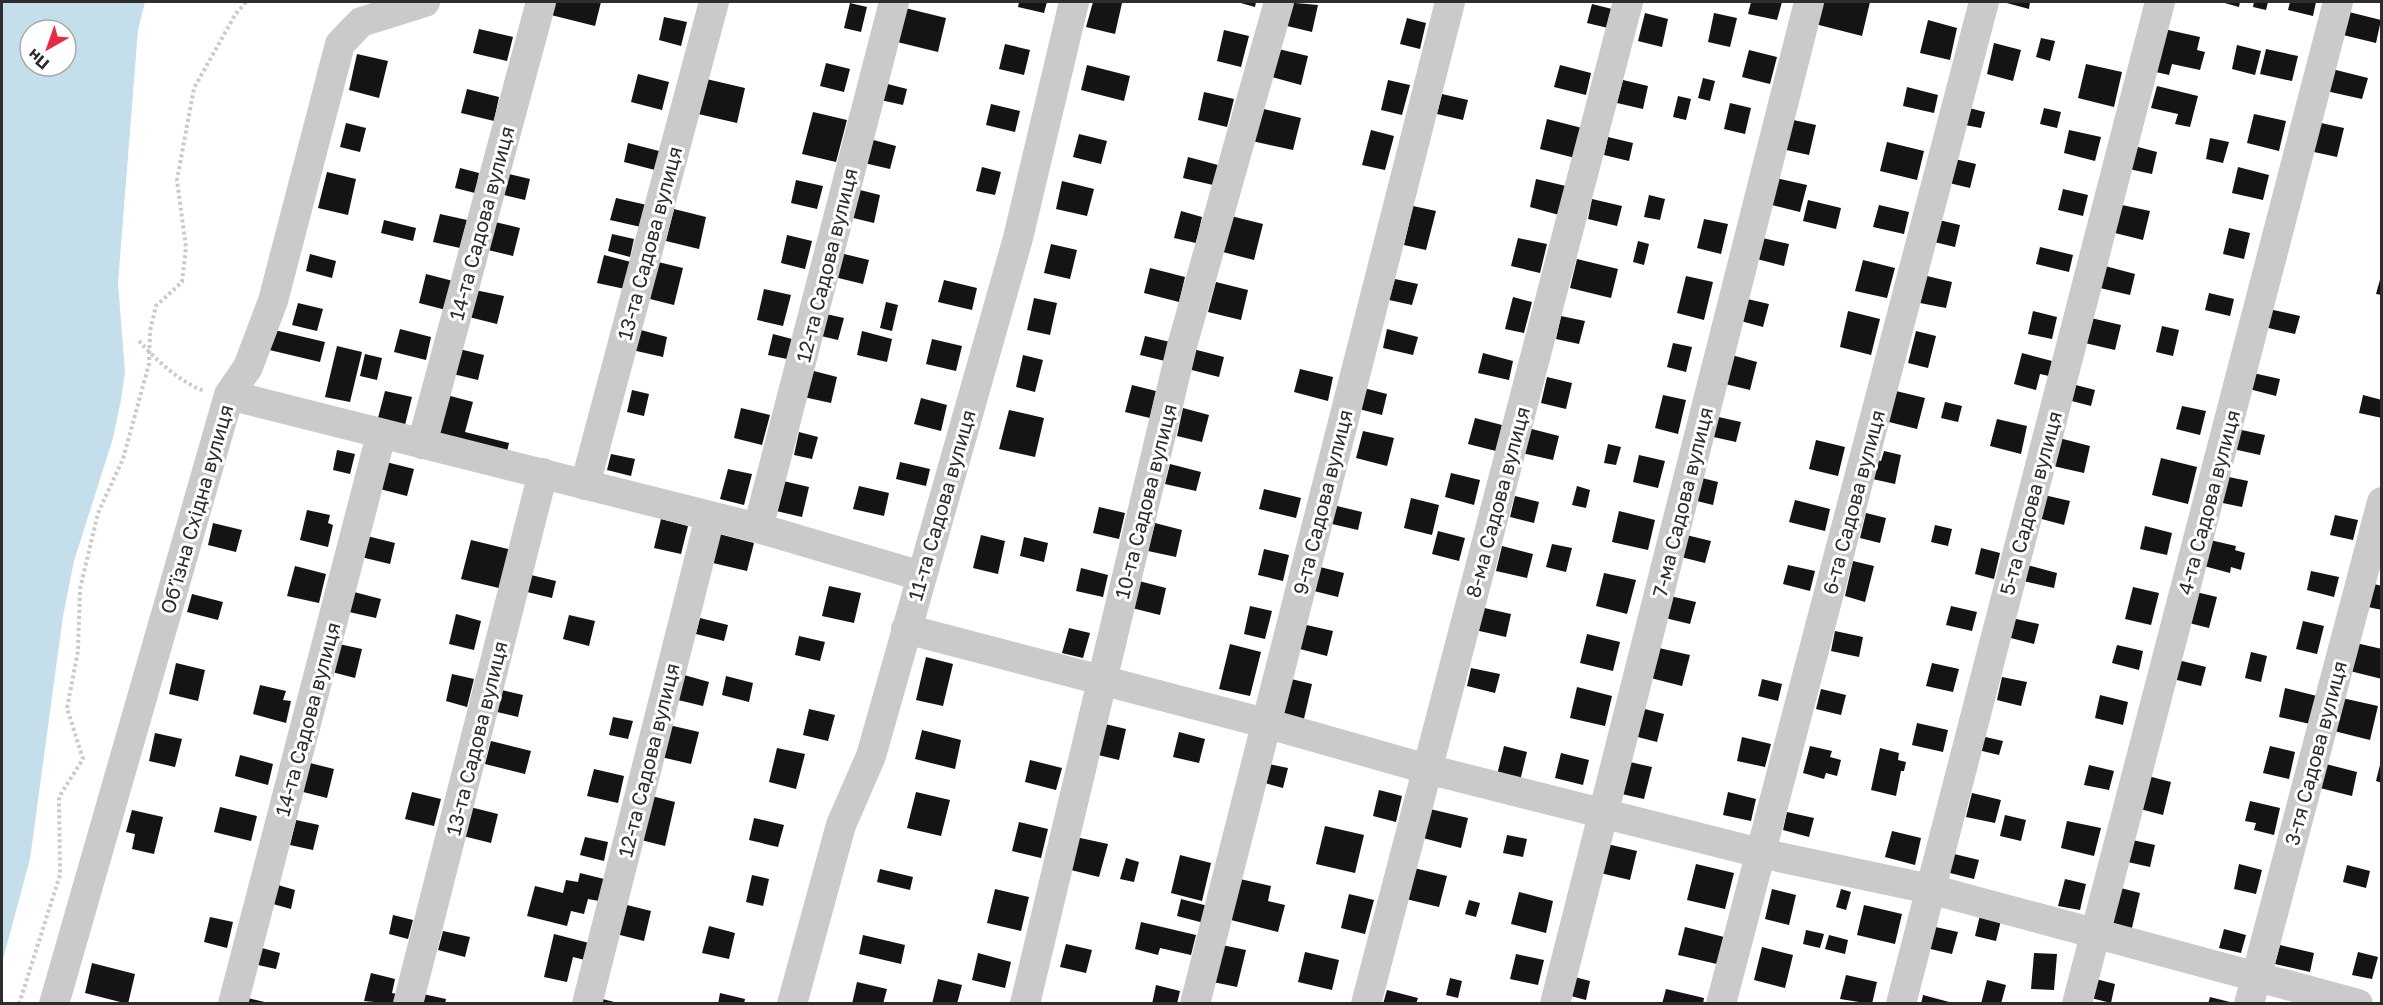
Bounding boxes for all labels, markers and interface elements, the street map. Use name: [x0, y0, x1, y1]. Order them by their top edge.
north arrow: [18, 18, 78, 78]
text: Пн: [24, 45, 53, 74]
street label: 14-та Садова вулиця: [444, 123, 518, 323]
street label: 13-та Садова вулиця: [612, 144, 686, 342]
street label: 12-та Садова вулиця: [790, 165, 862, 365]
street label: 10-та Садова вулиця: [1109, 401, 1181, 601]
street label: Обʼїзна Східна вулиця: [155, 402, 237, 616]
street label: 8-ма Садова вулиця: [1460, 404, 1534, 600]
street label: 7-ма Садова вулиця: [1647, 404, 1717, 600]
street label: 11-та Садова вулиця: [902, 407, 980, 603]
street label: 9-та Садова вулиця: [1287, 407, 1357, 597]
street label: 6-та Садова вулиця: [1817, 407, 1889, 597]
street label: 4-та Садова вулиця: [2172, 407, 2244, 597]
street label: 5-та Садова вулиця: [1994, 408, 2066, 598]
street label: 14-та Садова вулиця: [270, 619, 344, 819]
street label: 13-та Садова вулиця: [440, 638, 512, 838]
street label: 3-тя Садова вулиця: [2279, 658, 2351, 848]
street label: 12-та Садова вулиця: [612, 660, 684, 860]

